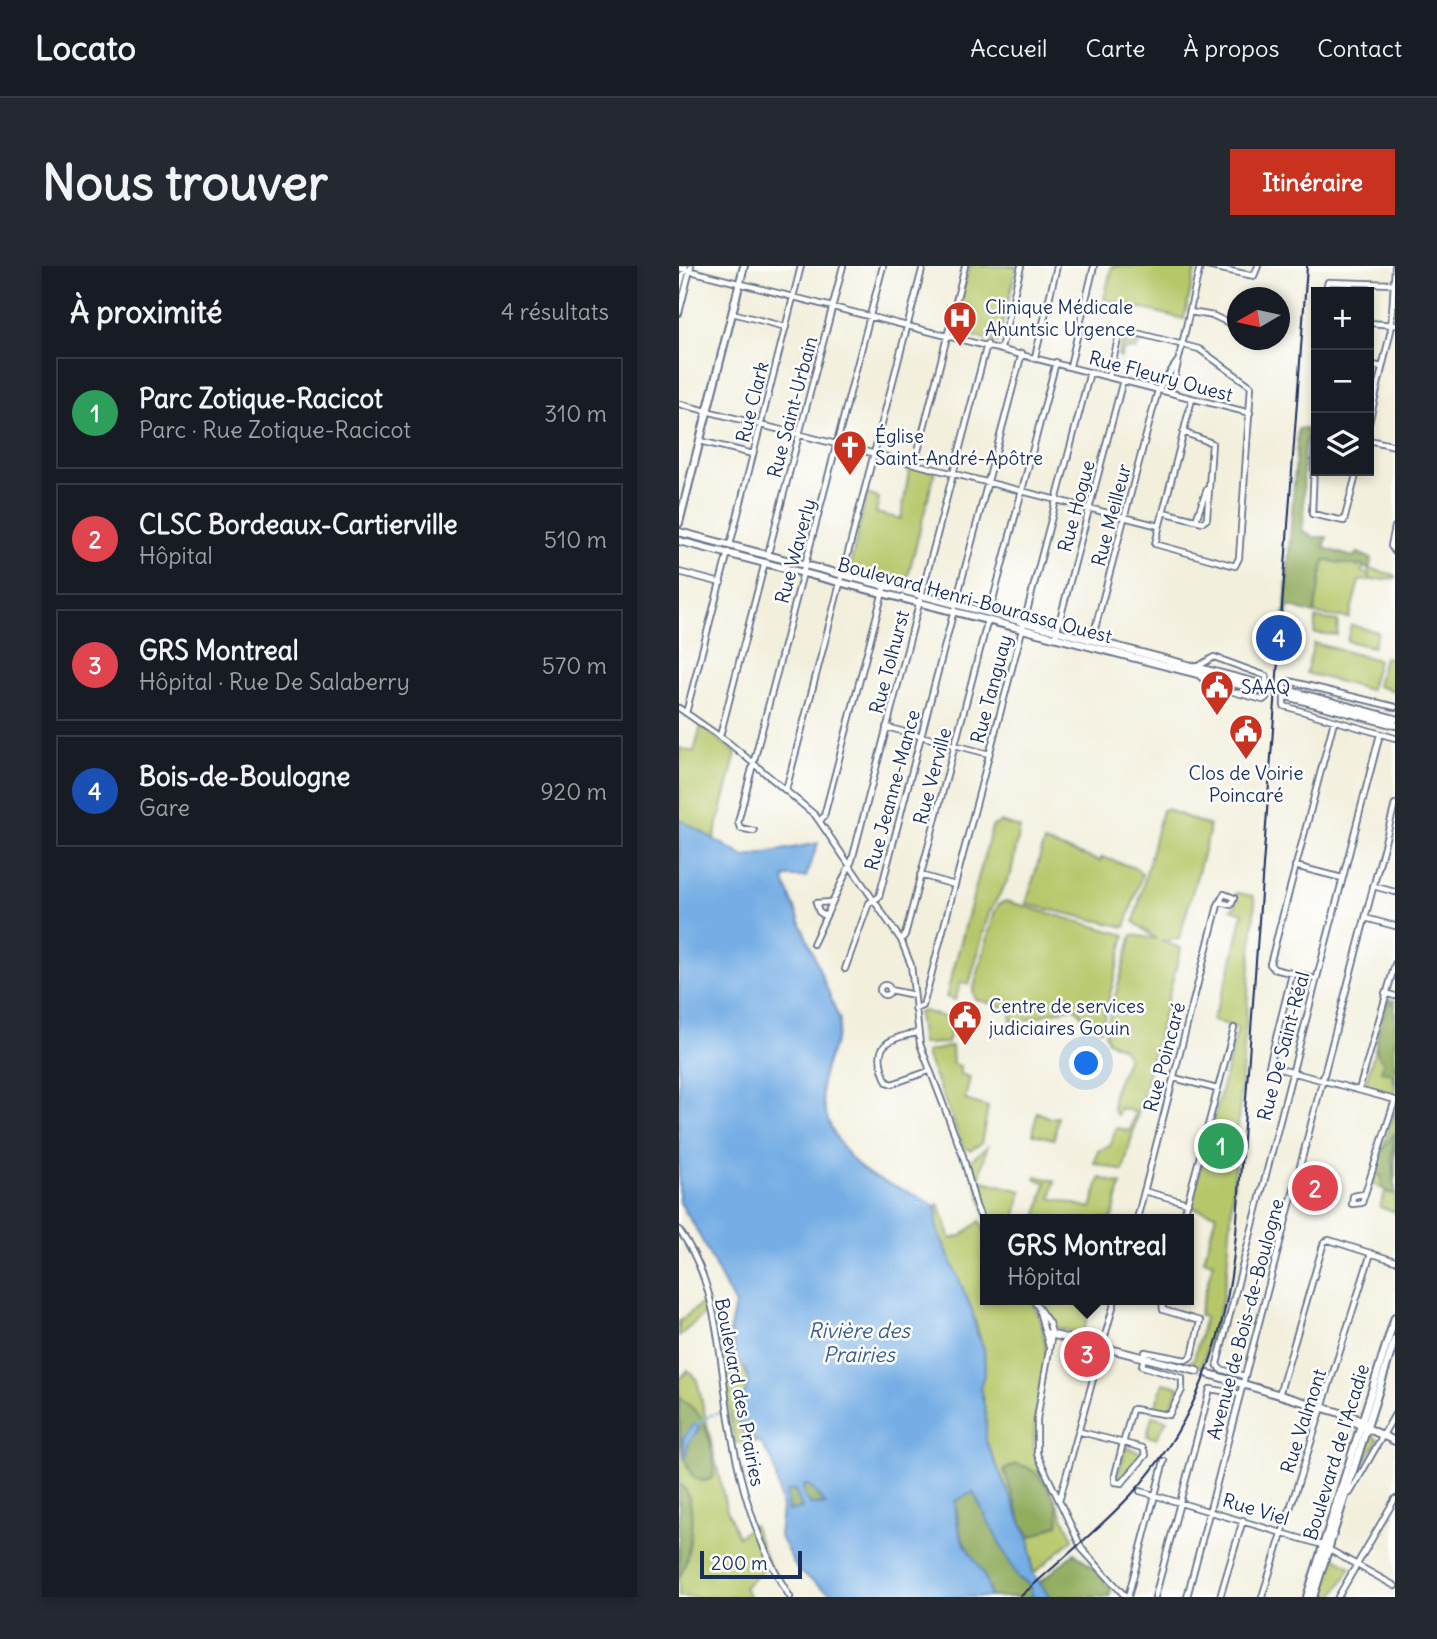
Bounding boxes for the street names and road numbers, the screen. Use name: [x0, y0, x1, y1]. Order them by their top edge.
street label: Rue Saint-Urbain: [762, 334, 822, 480]
street label: Rue Fleury Ouest: [1086, 345, 1236, 407]
street label: Rue Clark: [730, 359, 774, 445]
street label: Rue Hogue: [1052, 458, 1100, 554]
street label: Rue Meilleur: [1086, 461, 1136, 569]
street label: Rue Waverly: [769, 496, 821, 606]
street label: Boulevard Henri-Bourassa Ouest: [835, 552, 1115, 648]
street label: Rue Tolhurst: [864, 608, 914, 716]
street label: Rue Tanguay: [965, 632, 1017, 746]
street label: Rue Jeanne-Mance: [859, 707, 925, 873]
street label: Rue Verville: [908, 725, 956, 827]
street label: Rue De Saint-Réal: [1252, 969, 1314, 1123]
street label: Rue Poincaré: [1138, 1000, 1190, 1114]
street label: Avenue de Bois-de-Boulogne: [1201, 1196, 1289, 1442]
street label: Boulevard des Prairies: [710, 1296, 770, 1488]
street label: Boulevard de l'Acadie: [1298, 1361, 1374, 1543]
street label: Rue Valmont: [1275, 1366, 1331, 1476]
street label: Rue Viel: [1220, 1488, 1292, 1530]

